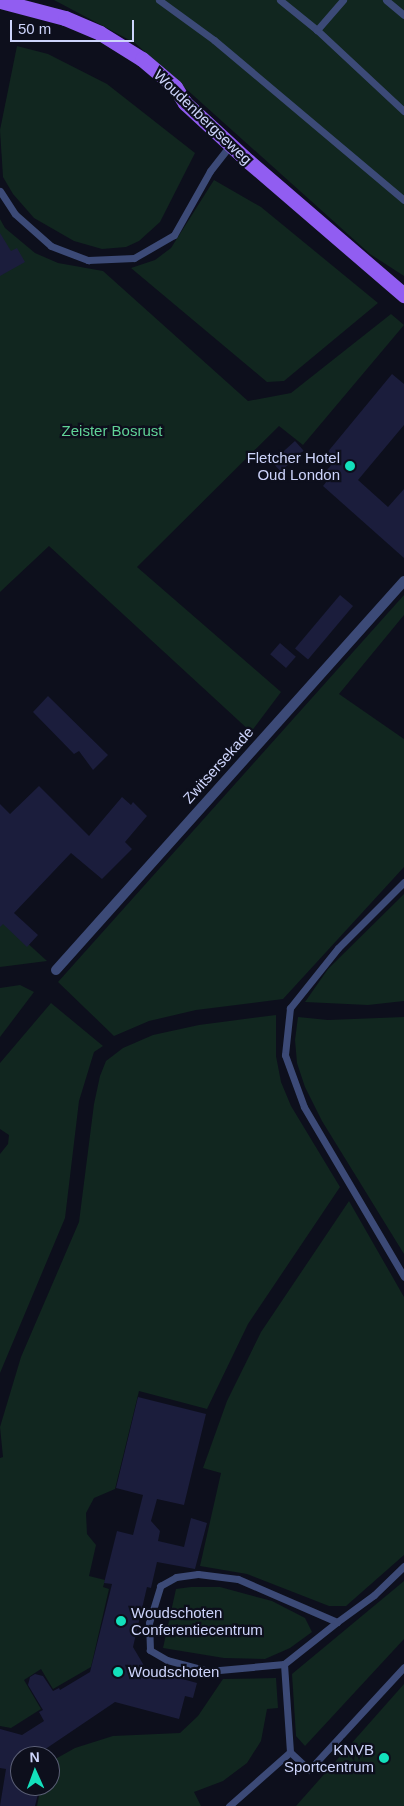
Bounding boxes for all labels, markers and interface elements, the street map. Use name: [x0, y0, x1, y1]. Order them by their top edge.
scale bar: [12, 10, 136, 42]
text: 50 m: [18, 20, 51, 37]
street label: Woudenbergseweg: [150, 66, 256, 168]
park label: Zeister Bosrust: [62, 422, 162, 440]
place label: Fletcher Hotel Oud London: [247, 448, 340, 483]
marker: Fletcher Hotel Oud London: [344, 460, 356, 472]
street label: Zwitsersekade: [179, 723, 257, 807]
place label: Woudschoten Conferentiecentrum: [131, 1603, 263, 1638]
marker: Woudschoten Conferentiecentrum: [115, 1615, 127, 1627]
place label: Woudschoten: [128, 1663, 219, 1681]
marker: Woudschoten: [112, 1666, 124, 1678]
place label: KNVB Sportcentrum: [284, 1740, 374, 1775]
north arrow: [10, 1746, 60, 1796]
text: N: [29, 1749, 40, 1765]
marker: KNVB Sportcentrum: [378, 1752, 390, 1764]

